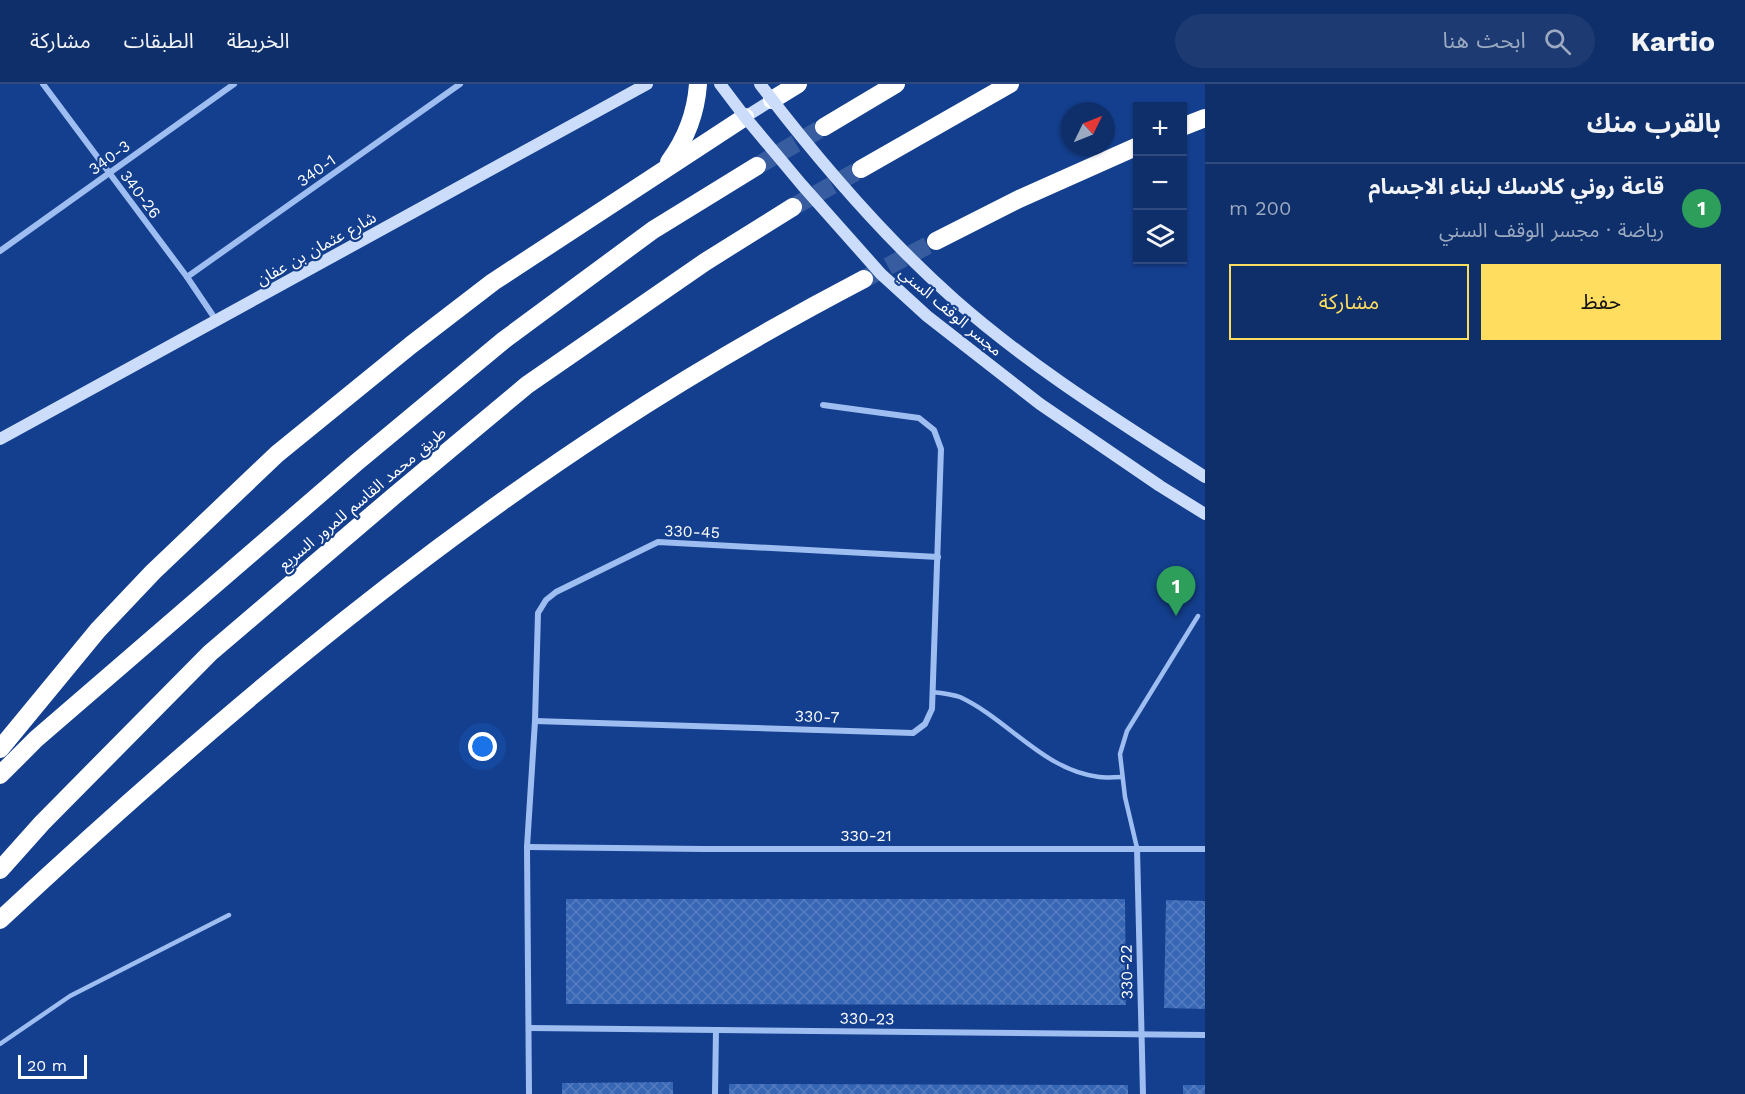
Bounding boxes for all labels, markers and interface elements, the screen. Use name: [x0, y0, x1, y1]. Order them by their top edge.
search box: [1175, 14, 1595, 68]
icon: search: [1541, 25, 1574, 58]
text: Kartio: [1631, 25, 1715, 58]
text: مشاركة: [30, 28, 91, 53]
text: الطبقات: [124, 28, 194, 53]
text: الخريطة: [227, 28, 290, 53]
text: ابحث هنا: [1442, 28, 1526, 53]
north arrow: [1061, 102, 1115, 156]
map controls: [1133, 102, 1187, 264]
button: +: [1133, 102, 1187, 156]
text: بالقرب منك: [1587, 108, 1721, 138]
street label: 340-3: [85, 136, 134, 179]
street label: 340-1: [293, 150, 339, 190]
button: −: [1133, 156, 1187, 210]
street label: 340-26: [116, 166, 165, 222]
text: قاعة روني كلاسك لبناء الاجسام: [1368, 174, 1664, 199]
text: 200 m: [1229, 196, 1291, 220]
text: 1: [1697, 196, 1706, 220]
street label: شارع عثمان بن عفان: [253, 208, 381, 292]
button: layers: [1133, 210, 1187, 264]
text: رياضة · مجسر الوقف السني: [1439, 218, 1664, 242]
street label: مجسر الوقف السني: [894, 263, 1006, 362]
button: مشاركة: [1229, 264, 1469, 340]
button: حفظ: [1481, 264, 1721, 340]
street label: طريق محمد القاسم للمرور السريع: [275, 423, 452, 576]
street label: 330-45: [664, 521, 720, 542]
pin: 1: [1156, 566, 1196, 616]
street label: 330-7: [794, 706, 840, 727]
your location: [468, 732, 497, 761]
street label: 330-21: [840, 826, 892, 845]
street label: 330-22: [1117, 944, 1136, 1000]
street label: 330-23: [839, 1009, 895, 1028]
scale bar: [18, 1052, 87, 1080]
text: 20 m: [27, 1056, 67, 1075]

